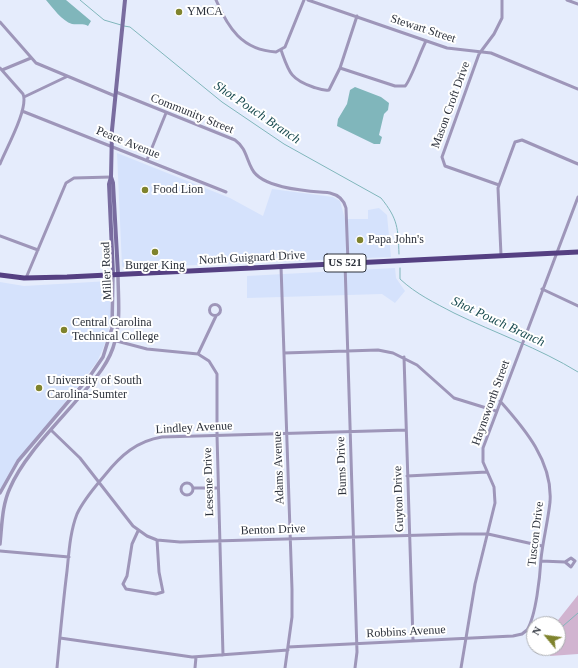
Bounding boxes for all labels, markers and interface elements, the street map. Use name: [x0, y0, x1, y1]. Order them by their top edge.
place label: YMCA: [187, 5, 223, 19]
marker: YMCA: [174, 7, 184, 17]
street label: Stewart Street: [389, 12, 457, 46]
street label: Mason Croft Drive: [429, 60, 473, 150]
water label: Shot Pouch Branch: [211, 78, 303, 148]
street label: Community Street: [148, 91, 236, 137]
street label: Peace Avenue: [94, 124, 162, 162]
place label: Food Lion: [153, 183, 203, 197]
marker: Food Lion: [140, 185, 150, 195]
place label: Papa John's: [368, 233, 424, 247]
marker: Papa John's: [355, 235, 365, 245]
street label: Miller Road: [99, 242, 115, 300]
marker: Burger King: [150, 247, 160, 257]
street label: North Guignard Drive: [198, 248, 306, 268]
road number: US 521: [324, 254, 366, 272]
place label: Burger King: [125, 259, 185, 273]
water label: Shot Pouch Branch: [449, 294, 547, 350]
place label: Central Carolina Technical College: [72, 316, 159, 344]
marker: Central Carolina Technical College: [59, 325, 69, 335]
street label: Haynsworth Street: [469, 358, 513, 448]
place label: University of South Carolina-Sumter: [47, 374, 142, 402]
marker: University of South Carolina-Sumter: [34, 383, 44, 393]
street label: Lindley Avenue: [155, 419, 233, 437]
street label: Adams Avenue: [271, 431, 287, 505]
street label: Burns Drive: [334, 436, 350, 496]
street label: Lesesne Drive: [201, 447, 217, 517]
street label: Guyton Drive: [391, 466, 407, 532]
street label: Tuscon Drive: [525, 501, 547, 567]
street label: Benton Drive: [240, 522, 306, 538]
north arrow: [526, 616, 566, 656]
street label: Robbins Avenue: [366, 623, 446, 641]
text: N: [529, 624, 544, 637]

